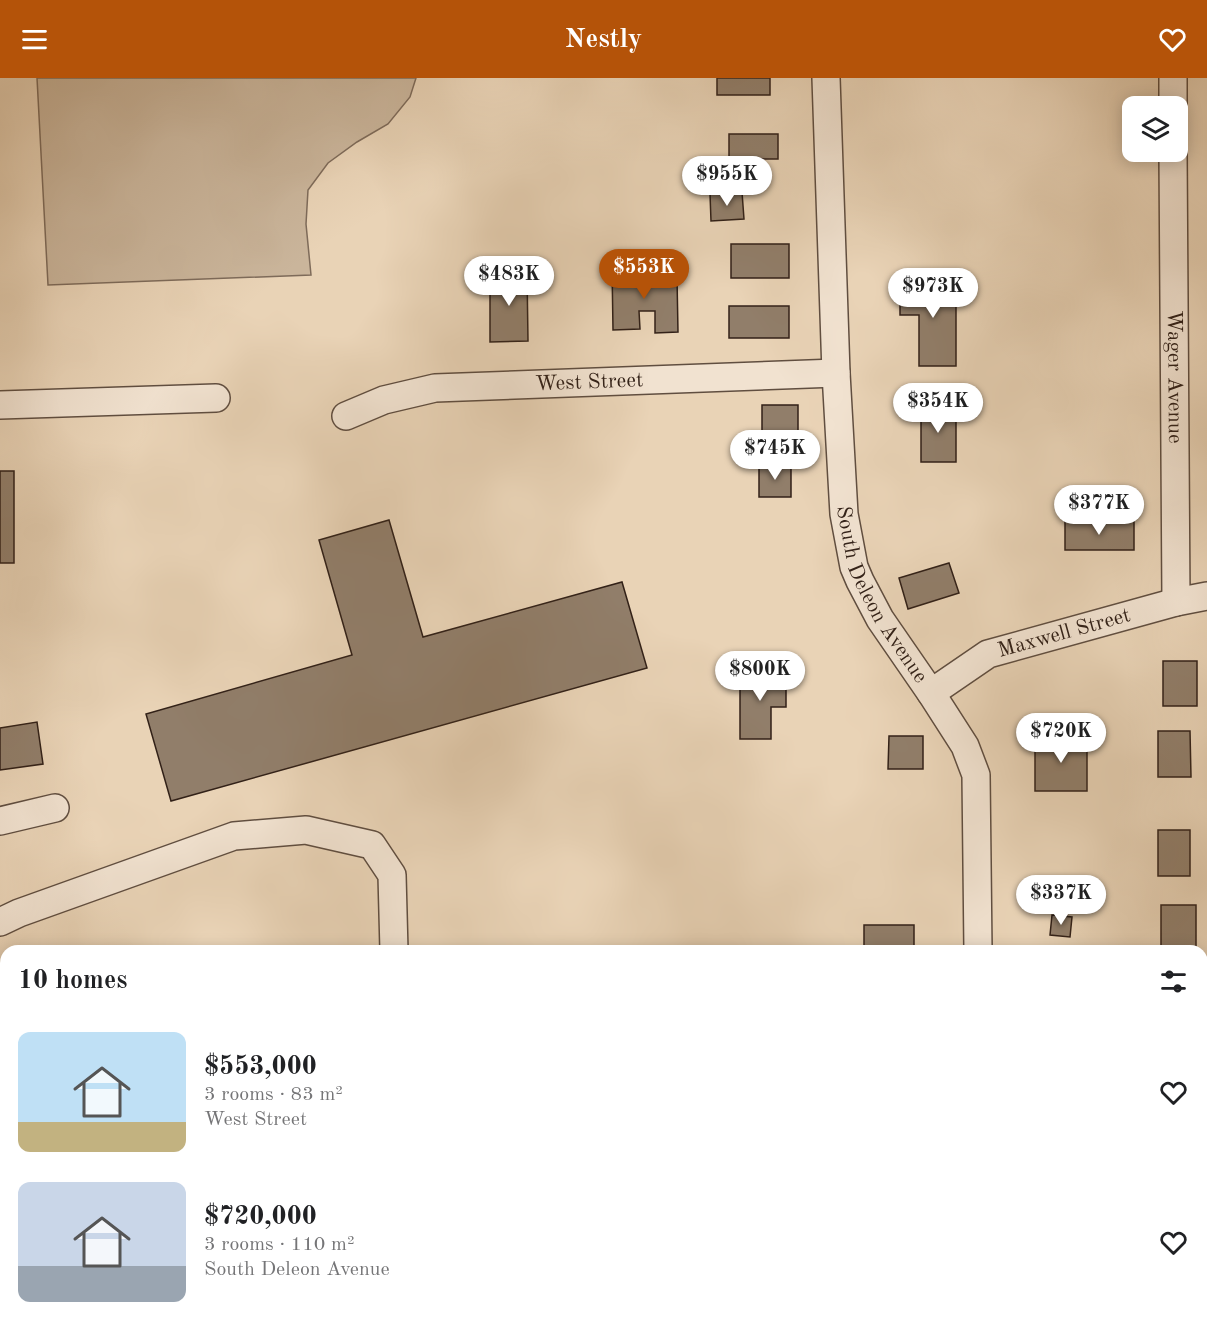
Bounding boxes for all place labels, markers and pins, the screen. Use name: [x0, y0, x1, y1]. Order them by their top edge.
pin: $955K: [685, 156, 769, 207]
pin: $553K: [602, 249, 686, 300]
pin: $483K: [467, 256, 551, 307]
pin: $973K: [891, 268, 975, 319]
pin: $354K: [896, 383, 980, 434]
pin: $745K: [733, 430, 817, 481]
pin: $377K: [1057, 485, 1141, 536]
pin: $800K: [718, 651, 802, 702]
pin: $720K: [1019, 713, 1103, 764]
pin: $337K: [1019, 875, 1103, 926]

